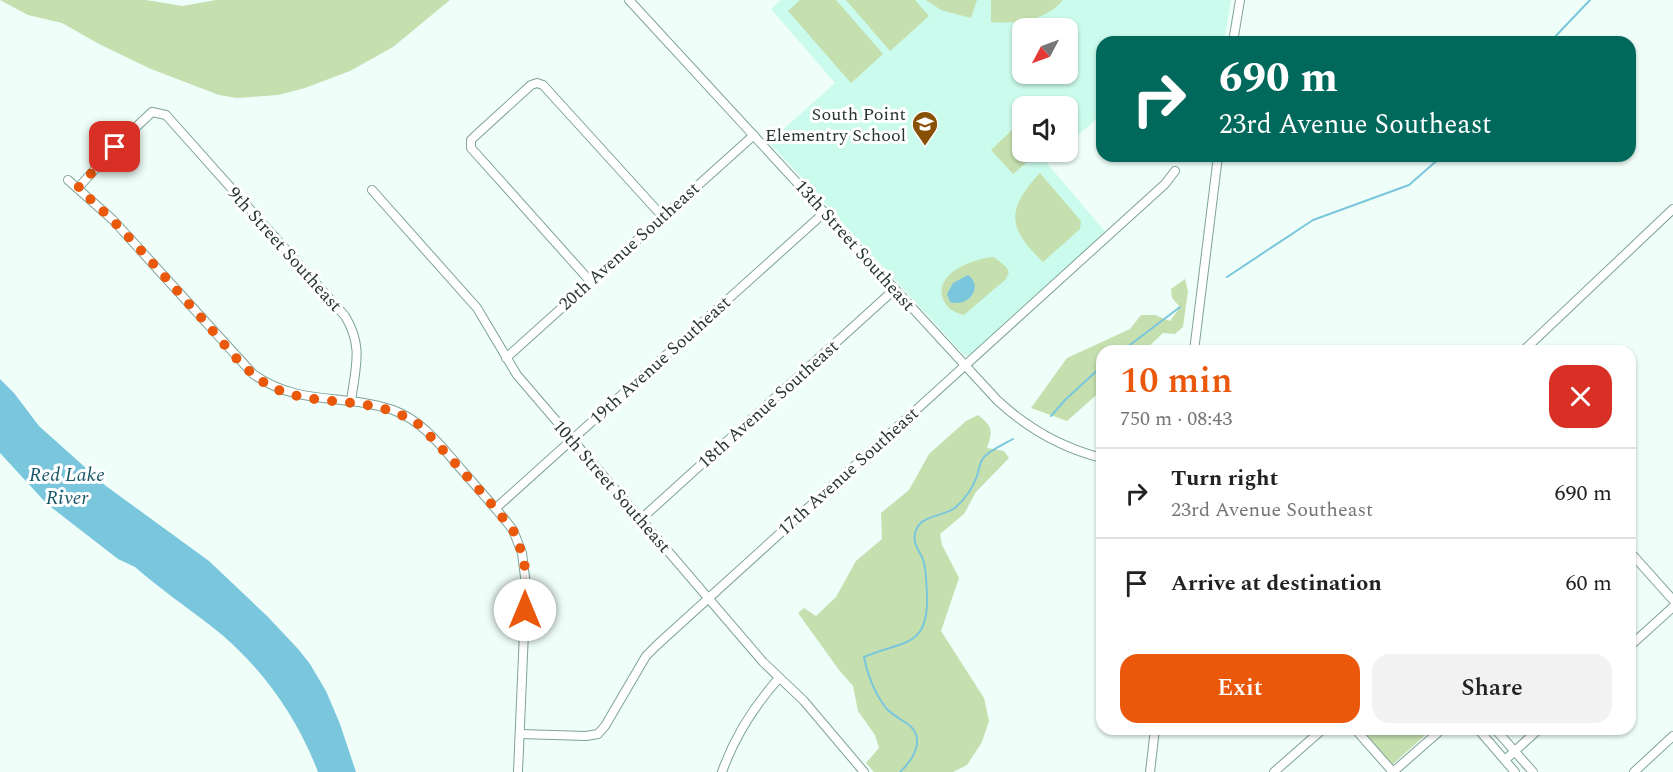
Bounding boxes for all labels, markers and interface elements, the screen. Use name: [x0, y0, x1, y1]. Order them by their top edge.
north arrow: [1012, 18, 1078, 84]
map controls: [1012, 18, 1078, 162]
text: 690 m: [1219, 47, 1338, 110]
icon: right: [1120, 60, 1198, 138]
button: sound: [1012, 96, 1078, 162]
place label: South Point Elementry School: [765, 101, 906, 149]
text: 23rd Avenue Southeast: [1219, 104, 1492, 146]
school or university icon: South Point Elementry School: [910, 109, 940, 147]
pin: [89, 121, 140, 172]
icon: arrive: [98, 130, 131, 163]
street label: 13th Street Southeast: [788, 173, 921, 317]
street label: 20th Avenue Southeast: [553, 176, 706, 317]
street label: 9th Street Southeast: [221, 181, 348, 318]
street label: 19th Avenue Southeast: [584, 290, 737, 431]
street label: 18th Avenue Southeast: [692, 334, 845, 475]
text: 10 min: [1120, 354, 1233, 409]
button: close: [1549, 365, 1612, 428]
street label: 17th Avenue Southeast: [772, 401, 925, 542]
text: 750 m · 08:43: [1120, 404, 1232, 434]
street label: 10th Street Southeast: [546, 414, 677, 559]
water label: Red Lake River: [29, 460, 105, 513]
text: Turn right: [1171, 462, 1278, 495]
icon: right: [1120, 477, 1153, 510]
text: 690 m: [1555, 477, 1612, 510]
text: 23rd Avenue Southeast: [1171, 495, 1373, 525]
icon: arrive: [1120, 567, 1153, 600]
text: Arrive at destination: [1171, 567, 1382, 600]
text: 60 m: [1566, 567, 1612, 600]
position arrow: [493, 578, 557, 642]
button: Exit: [1120, 654, 1360, 723]
button: Share: [1372, 654, 1612, 723]

